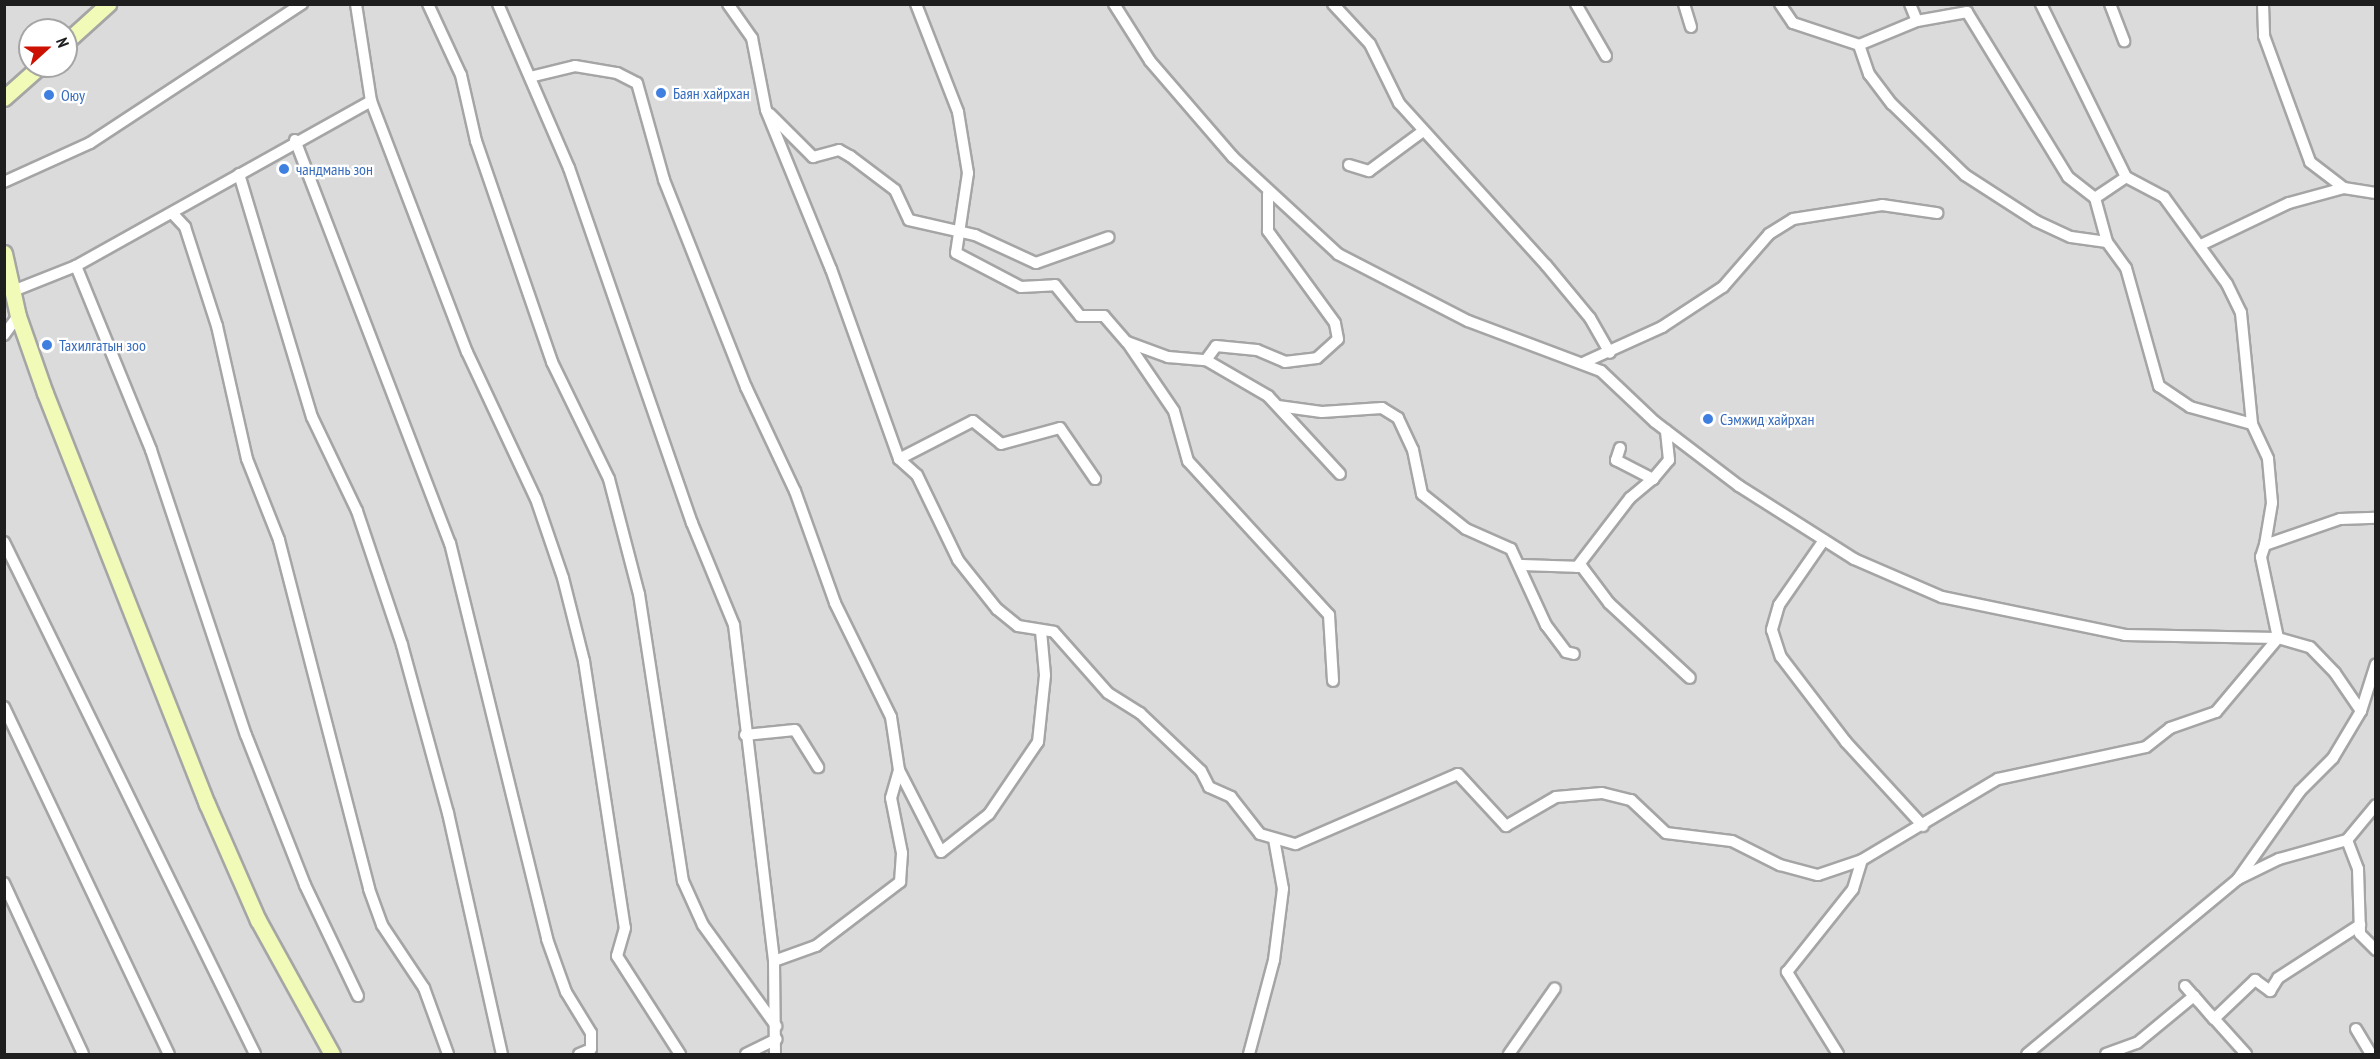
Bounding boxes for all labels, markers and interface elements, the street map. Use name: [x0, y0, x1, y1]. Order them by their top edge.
north arrow: [18, 18, 78, 78]
text: N: [52, 35, 74, 50]
place label: Баян хайрхан: [673, 83, 750, 103]
place label: Оюу: [61, 85, 85, 105]
marker: Баян хайрхан: [654, 86, 668, 100]
marker: Оюу: [42, 88, 56, 102]
place label: чандмань зон: [296, 159, 373, 179]
marker: чандмань зон: [277, 162, 291, 176]
place label: Тахилгатын зоо: [59, 335, 146, 355]
marker: Тахилгатын зоо: [40, 338, 54, 352]
place label: Сэмжид хайрхан: [1720, 409, 1814, 429]
marker: Сэмжид хайрхан: [1701, 412, 1715, 426]

